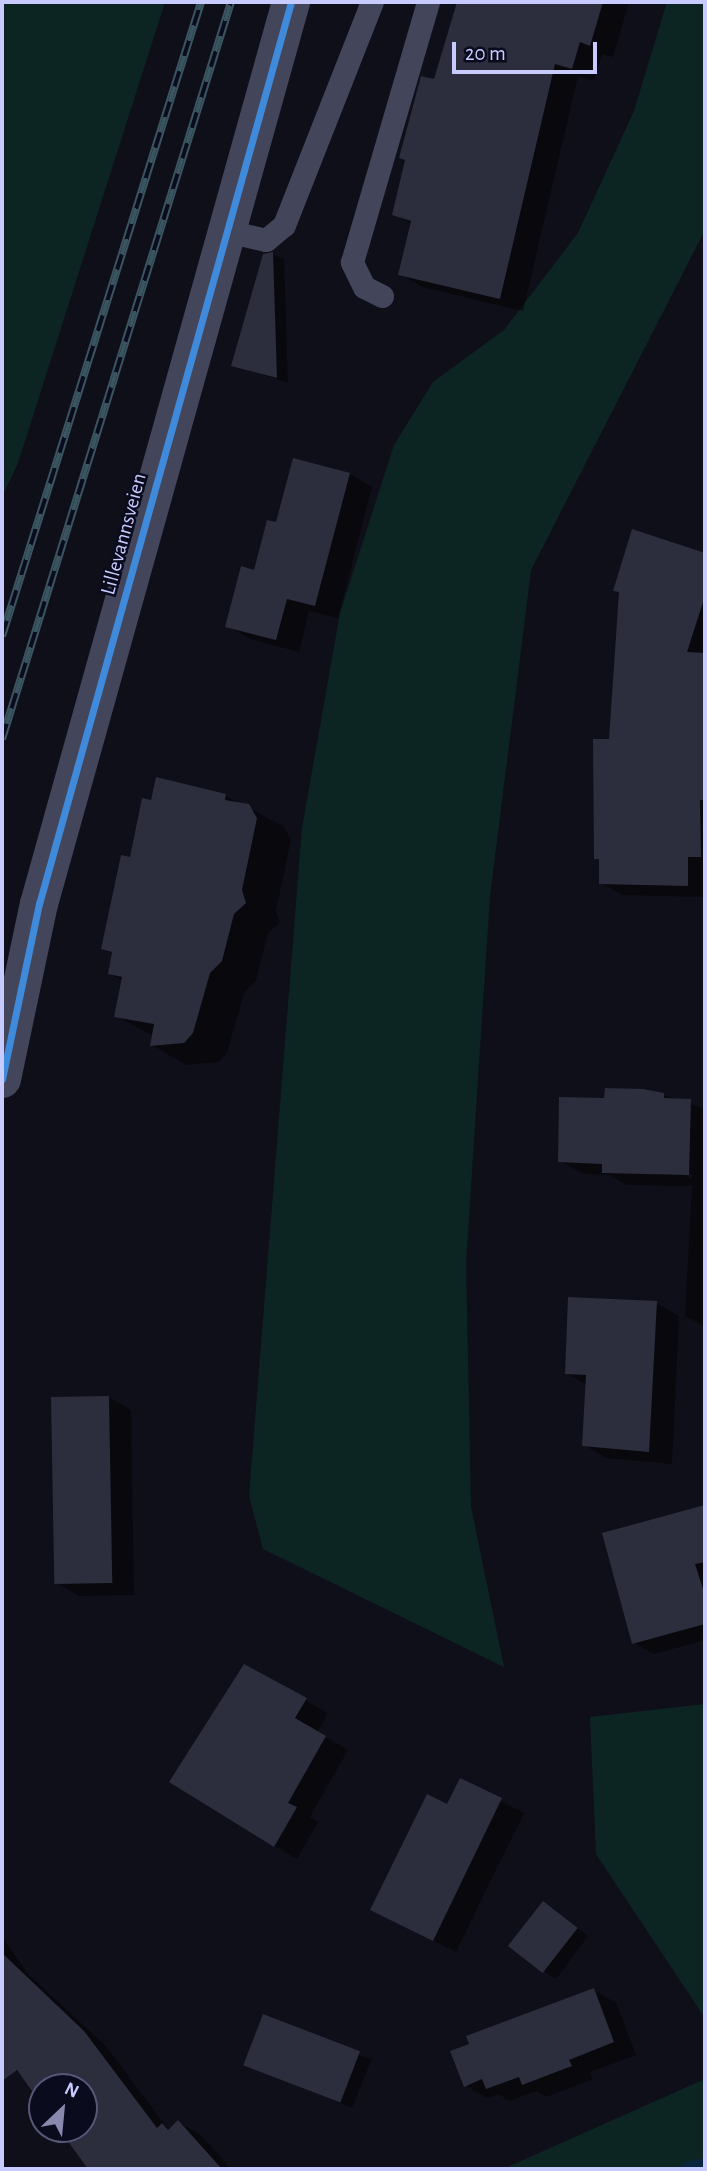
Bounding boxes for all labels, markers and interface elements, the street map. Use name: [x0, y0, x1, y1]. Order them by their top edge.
scale bar: [455, 28, 600, 72]
text: 20 m: [465, 43, 506, 64]
street label: Lillevannsveien: [96, 470, 152, 598]
north arrow: [28, 2073, 98, 2143]
text: N: [61, 2079, 82, 2102]

